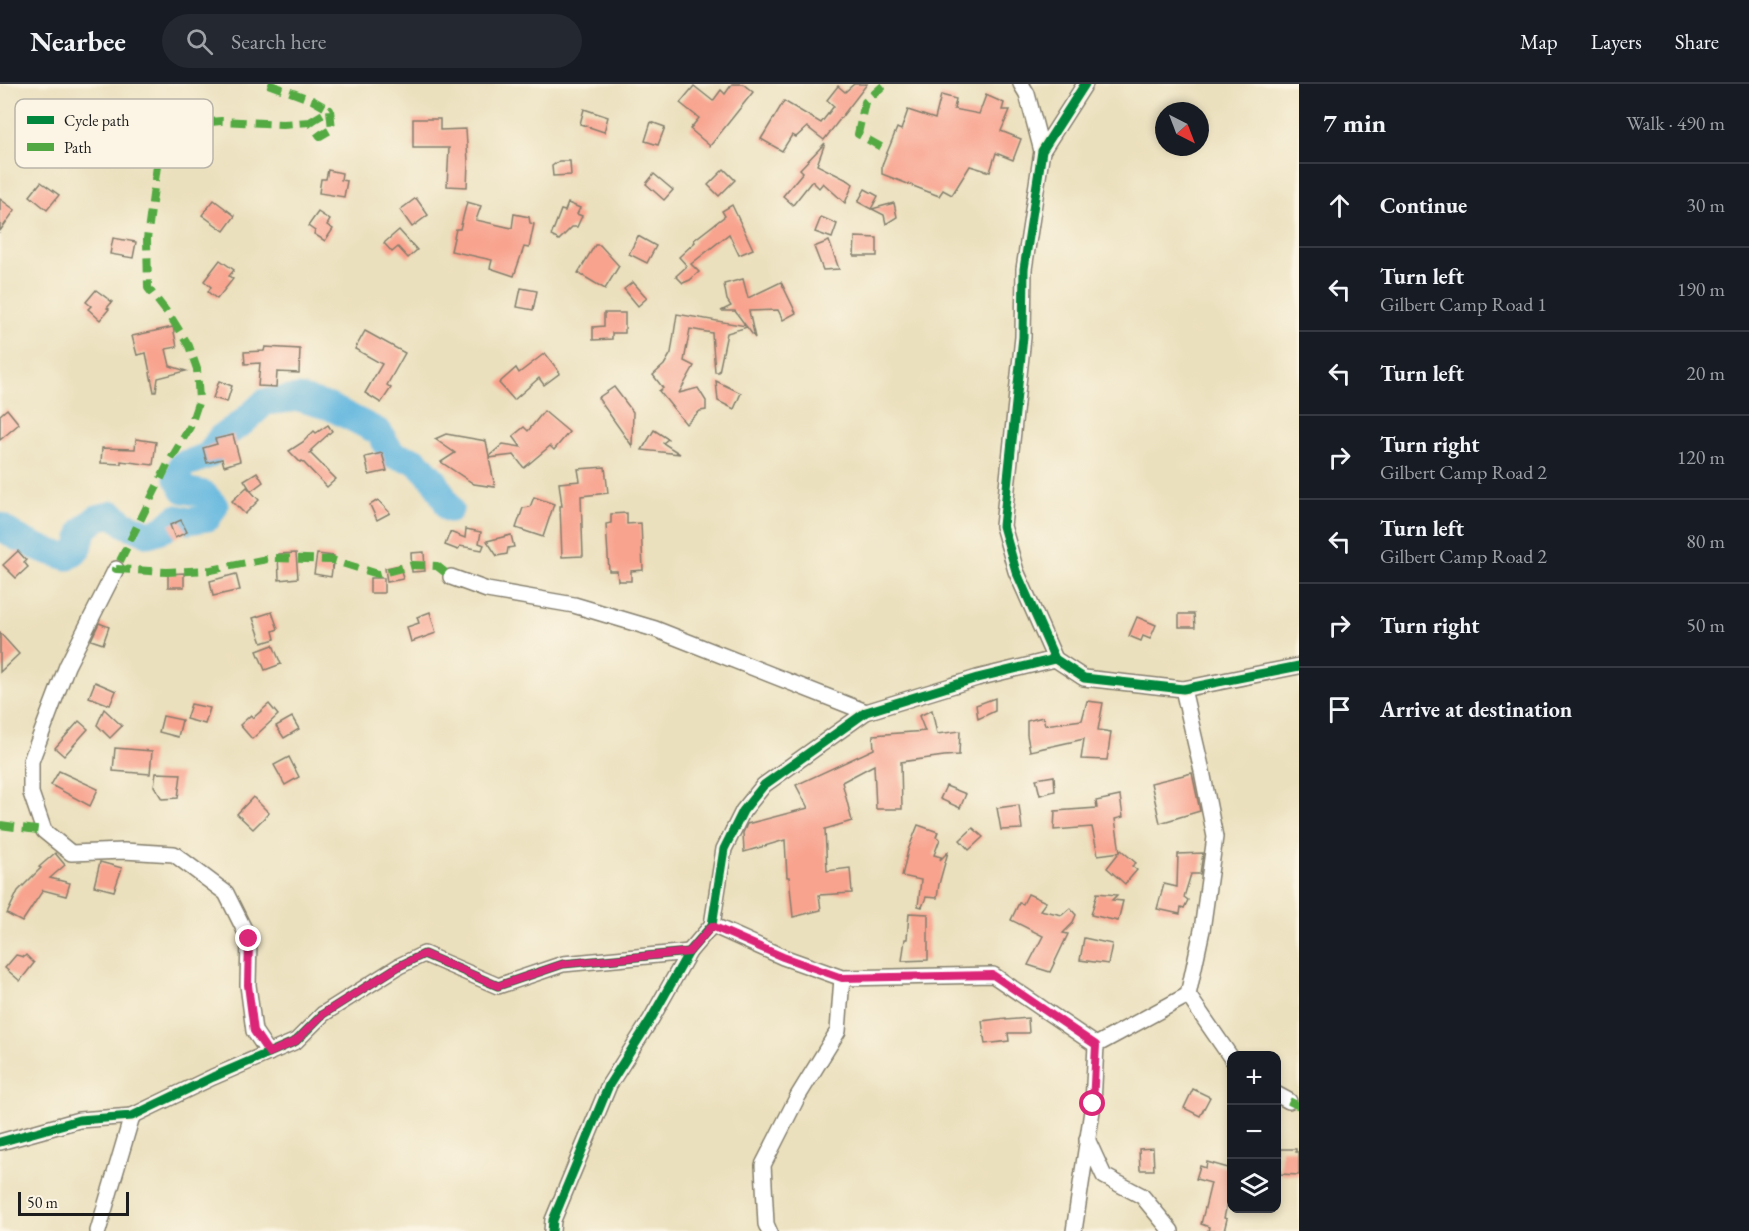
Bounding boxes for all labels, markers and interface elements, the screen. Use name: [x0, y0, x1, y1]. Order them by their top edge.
search box: [162, 14, 582, 68]
text: Nearbee: [30, 23, 126, 59]
icon: search: [183, 25, 216, 58]
text: Search here: [231, 27, 326, 56]
text: Map: [1520, 28, 1558, 55]
text: Layers: [1591, 28, 1642, 55]
text: Share: [1675, 28, 1719, 55]
legend: [15, 99, 213, 168]
north arrow: [1155, 102, 1209, 156]
text: 7 min: [1323, 106, 1386, 140]
text: Cycle path: [64, 110, 129, 131]
text: Walk · 490 m: [1626, 110, 1725, 136]
text: Path: [64, 137, 92, 158]
icon: ahead: [1323, 189, 1356, 222]
text: Continue: [1380, 191, 1467, 220]
text: 30 m: [1686, 192, 1725, 218]
text: Turn left: [1380, 262, 1464, 291]
icon: left: [1323, 273, 1356, 306]
text: 190 m: [1677, 276, 1725, 302]
text: Gilbert Camp Road 1: [1380, 291, 1547, 317]
icon: left: [1323, 357, 1356, 390]
text: Turn left: [1380, 359, 1464, 388]
text: 20 m: [1686, 360, 1725, 386]
text: Turn right: [1380, 430, 1479, 459]
icon: right: [1323, 441, 1356, 474]
text: 120 m: [1677, 444, 1725, 470]
text: Gilbert Camp Road 2: [1380, 459, 1547, 485]
text: Turn left: [1380, 514, 1464, 543]
icon: left: [1323, 525, 1356, 558]
text: 80 m: [1686, 528, 1725, 554]
text: Gilbert Camp Road 2: [1380, 543, 1547, 569]
icon: right: [1323, 609, 1356, 642]
text: Turn right: [1380, 611, 1479, 640]
text: 50 m: [1686, 612, 1725, 638]
icon: arrive: [1323, 693, 1356, 726]
text: Arrive at destination: [1380, 695, 1572, 724]
route end: [235, 925, 261, 951]
map controls: [1227, 1051, 1281, 1213]
button: +: [1227, 1051, 1281, 1105]
route start: [1079, 1090, 1105, 1116]
button: −: [1227, 1105, 1281, 1159]
button: layers: [1227, 1159, 1281, 1213]
scale bar: [18, 1189, 129, 1216]
text: 50 m: [27, 1192, 58, 1213]

